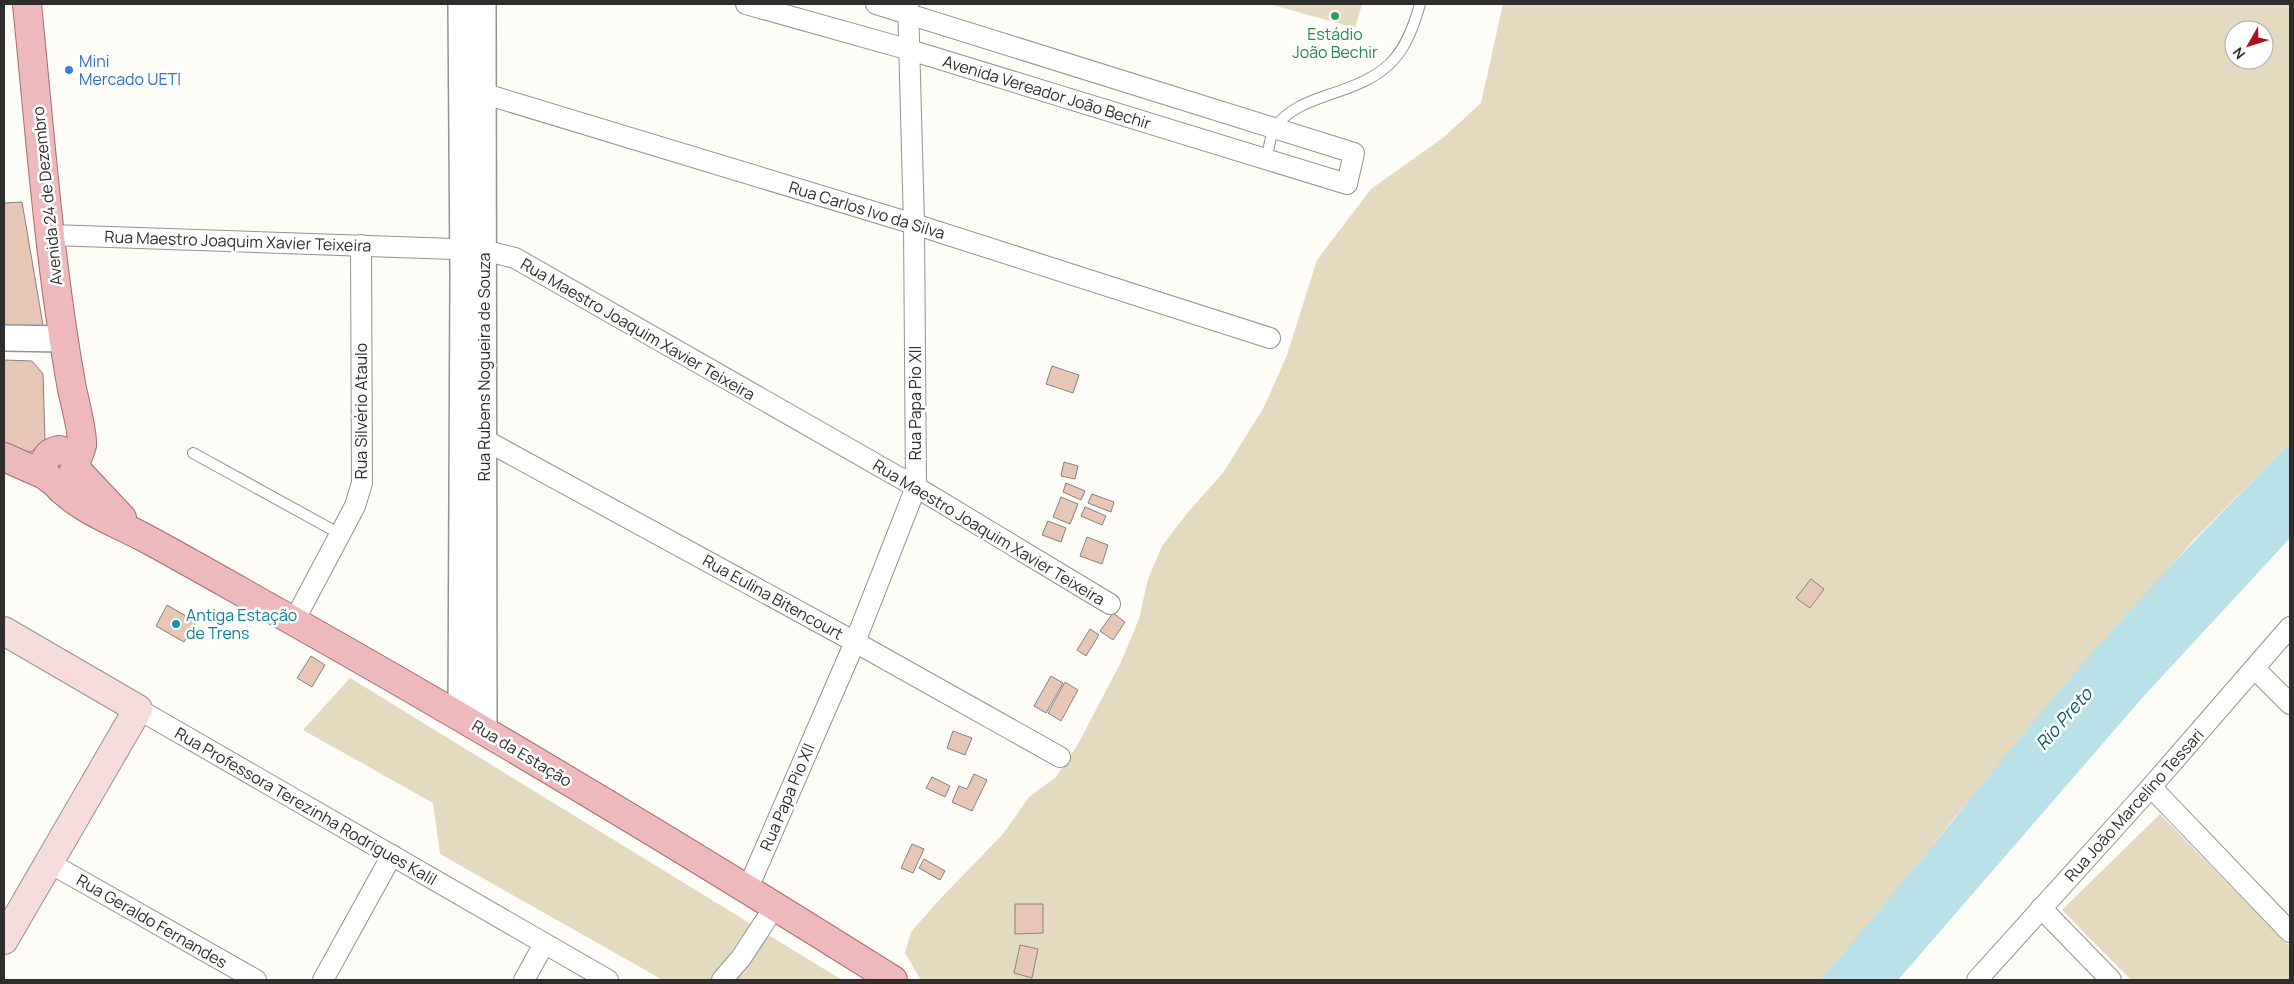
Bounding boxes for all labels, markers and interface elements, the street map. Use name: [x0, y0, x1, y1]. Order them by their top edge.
marker: Estádio João Bechir: [1329, 10, 1341, 22]
north arrow: [2224, 20, 2274, 70]
place label: Estádio João Bechir: [1292, 23, 1378, 63]
text: N: [2228, 44, 2249, 63]
place label: Mini Mercado UETI: [79, 50, 181, 90]
street label: Avenida Vereador João Bechir: [940, 50, 1154, 134]
marker: Mini Mercado UETI: [63, 64, 75, 76]
street label: Avenida 24 de Dezembro: [27, 105, 67, 287]
street label: Rua Carlos Ivo da Silva: [786, 176, 948, 244]
street label: Rua Maestro Joaquim Xavier Teixeira: [104, 225, 372, 257]
street label: Rua Rubens Nogueira de Souza: [473, 253, 495, 481]
street label: Rua Maestro Joaquim Xavier Teixeira: [517, 253, 759, 405]
street label: Rua Silvério Ataulo: [350, 343, 372, 479]
street label: Rua Papa Pio XII: [904, 346, 926, 460]
street label: Rua Maestro Joaquim Xavier Teixeira: [869, 454, 1109, 610]
street label: Rua Eulina Bitencourt: [699, 549, 847, 645]
place label: Antiga Estação de Trens: [186, 604, 297, 644]
marker: Antiga Estação de Trens: [170, 618, 182, 630]
water label: Rio Preto: [2030, 681, 2098, 755]
street label: Rua da Estação: [468, 714, 576, 792]
street label: Rua Professora Terezinha Rodrigues Kalil: [171, 722, 441, 890]
street label: Rua João Marcelino Tessari: [2059, 724, 2209, 886]
street label: Rua Papa Pio XII: [754, 740, 820, 854]
street label: Rua Geraldo Fernandes: [73, 869, 231, 973]

